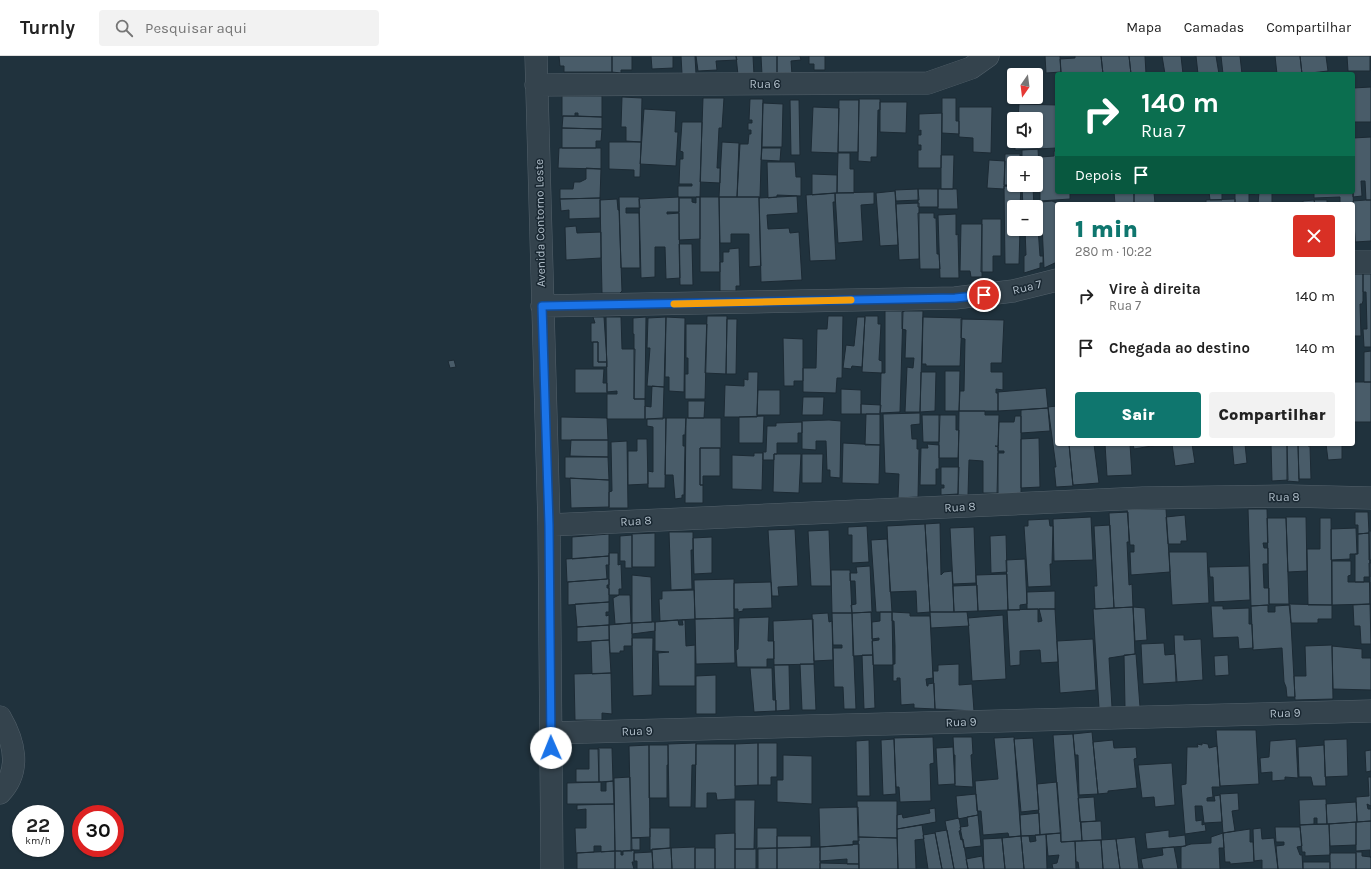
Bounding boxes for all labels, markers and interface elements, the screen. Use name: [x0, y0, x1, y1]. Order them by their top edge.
search box: [99, 10, 379, 46]
text: Turnly: [20, 17, 75, 39]
icon: search: [113, 17, 135, 39]
text: Pesquisar aqui: [145, 19, 247, 37]
text: Mapa: [1126, 19, 1162, 36]
text: Camadas: [1184, 19, 1244, 36]
text: Compartilhar: [1266, 19, 1351, 36]
north arrow: [1007, 68, 1043, 104]
map controls: [1007, 68, 1043, 236]
street label: Rua 6: [750, 77, 781, 91]
text: 140 m: [1141, 86, 1219, 119]
icon: right: [1075, 88, 1127, 140]
button: sound: [1007, 112, 1043, 148]
text: Rua 7: [1141, 120, 1186, 142]
button: +: [1007, 156, 1043, 192]
street label: Avenida Contorno Leste: [532, 159, 548, 287]
icon: arrive: [1130, 164, 1152, 186]
text: Depois: [1075, 166, 1122, 184]
button: −: [1007, 200, 1043, 236]
text: 1 min: [1075, 215, 1138, 243]
button: close: [1293, 215, 1335, 257]
text: 280 m · 10:22: [1075, 244, 1152, 259]
street label: Rua 7: [1011, 277, 1043, 297]
pin: [967, 278, 1001, 312]
text: Vire à direita: [1109, 280, 1201, 298]
icon: arrive: [973, 284, 995, 306]
icon: right: [1075, 285, 1097, 307]
text: 140 m: [1295, 287, 1335, 305]
text: Rua 7: [1109, 298, 1141, 313]
icon: arrive: [1075, 337, 1097, 359]
text: Chegada ao destino: [1109, 339, 1250, 357]
text: 140 m: [1295, 339, 1335, 357]
button: Sair: [1075, 392, 1201, 438]
button: Compartilhar: [1209, 392, 1335, 438]
street label: Rua 8: [1268, 490, 1300, 504]
street label: Rua 8: [944, 499, 976, 515]
street label: Rua 8: [620, 513, 652, 529]
street label: Rua 9: [1269, 705, 1301, 721]
street label: Rua 9: [945, 714, 977, 730]
street label: Rua 9: [621, 723, 653, 739]
position arrow: [530, 727, 572, 769]
speed limit sign: 30: [72, 805, 124, 857]
text: 22: [26, 814, 50, 837]
text: km/h: [25, 835, 51, 847]

